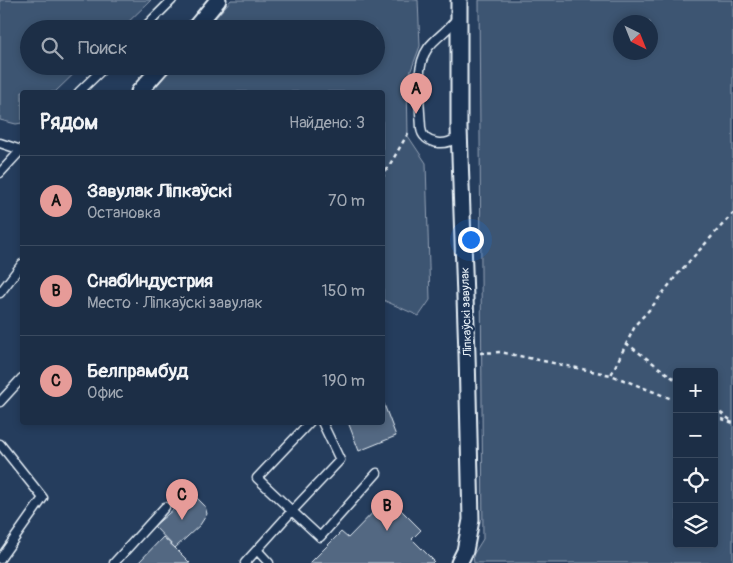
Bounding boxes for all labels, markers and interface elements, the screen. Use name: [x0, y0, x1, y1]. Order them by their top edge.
north arrow: [613, 15, 658, 60]
search box: [20, 20, 385, 75]
icon: search: [38, 34, 66, 62]
text: Поиск: [78, 36, 128, 60]
pin: A: [400, 73, 432, 114]
text: Рядом: [40, 109, 98, 136]
text: Найдено: 3: [289, 113, 365, 133]
text: Завулак Ліпкаўскі: [87, 179, 232, 203]
text: A: [51, 191, 61, 211]
text: 70 m: [328, 191, 365, 211]
text: Остановка: [87, 203, 161, 223]
your location: [458, 227, 484, 253]
street label: Ліпкаўскі завулак: [457, 267, 476, 358]
text: СнабИндустрия: [87, 269, 213, 293]
text: B: [51, 281, 61, 301]
text: 150 m: [321, 281, 365, 301]
text: Место · Ліпкаўскі завулак: [87, 293, 263, 313]
text: Белпрамбуд: [87, 359, 188, 383]
map controls: [673, 368, 718, 548]
button: +: [673, 368, 718, 413]
text: C: [51, 371, 61, 391]
text: 190 m: [322, 371, 365, 391]
text: Офис: [87, 383, 124, 403]
button: −: [673, 413, 718, 458]
button: locate: [673, 458, 718, 503]
pin: C: [166, 479, 198, 520]
pin: B: [371, 490, 403, 531]
button: layers: [673, 503, 718, 548]

